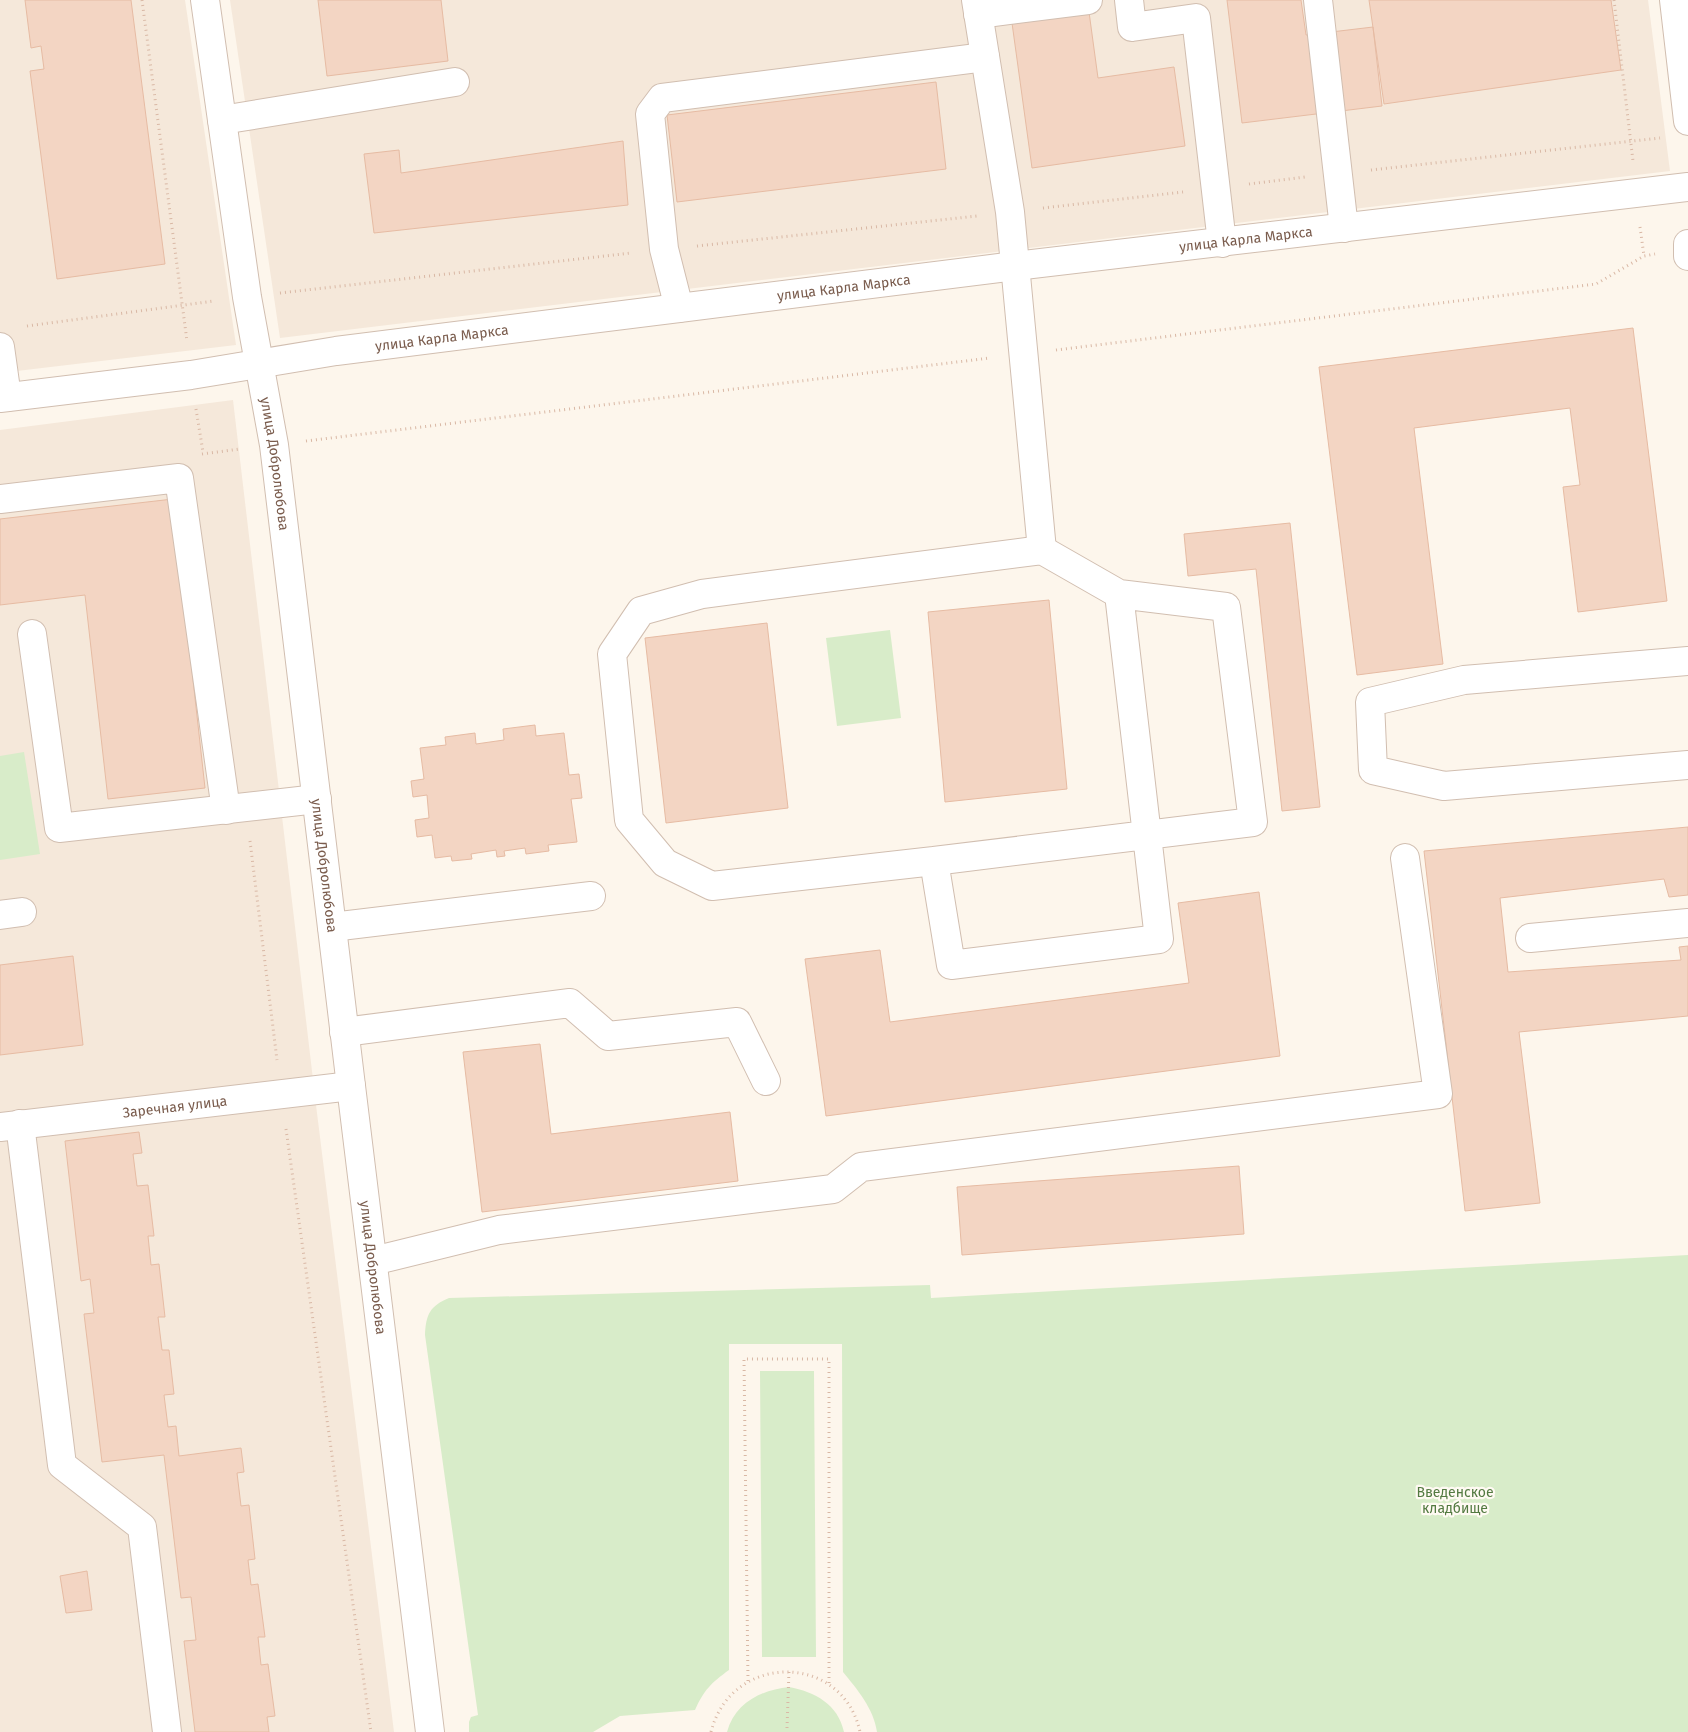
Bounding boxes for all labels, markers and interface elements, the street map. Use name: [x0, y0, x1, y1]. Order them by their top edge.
street label: улица Карла Маркса: [1178, 223, 1313, 255]
street label: улица Карла Маркса: [776, 271, 911, 304]
street label: улица Карла Маркса: [374, 321, 510, 355]
street label: улица Добролюбова: [257, 395, 293, 531]
street label: улица Добролюбова: [308, 798, 341, 933]
street label: Заречная улица: [122, 1092, 228, 1121]
street label: улица Добролюбова: [357, 1200, 390, 1336]
park label: Введенское кладбище: [1416, 1484, 1494, 1517]

